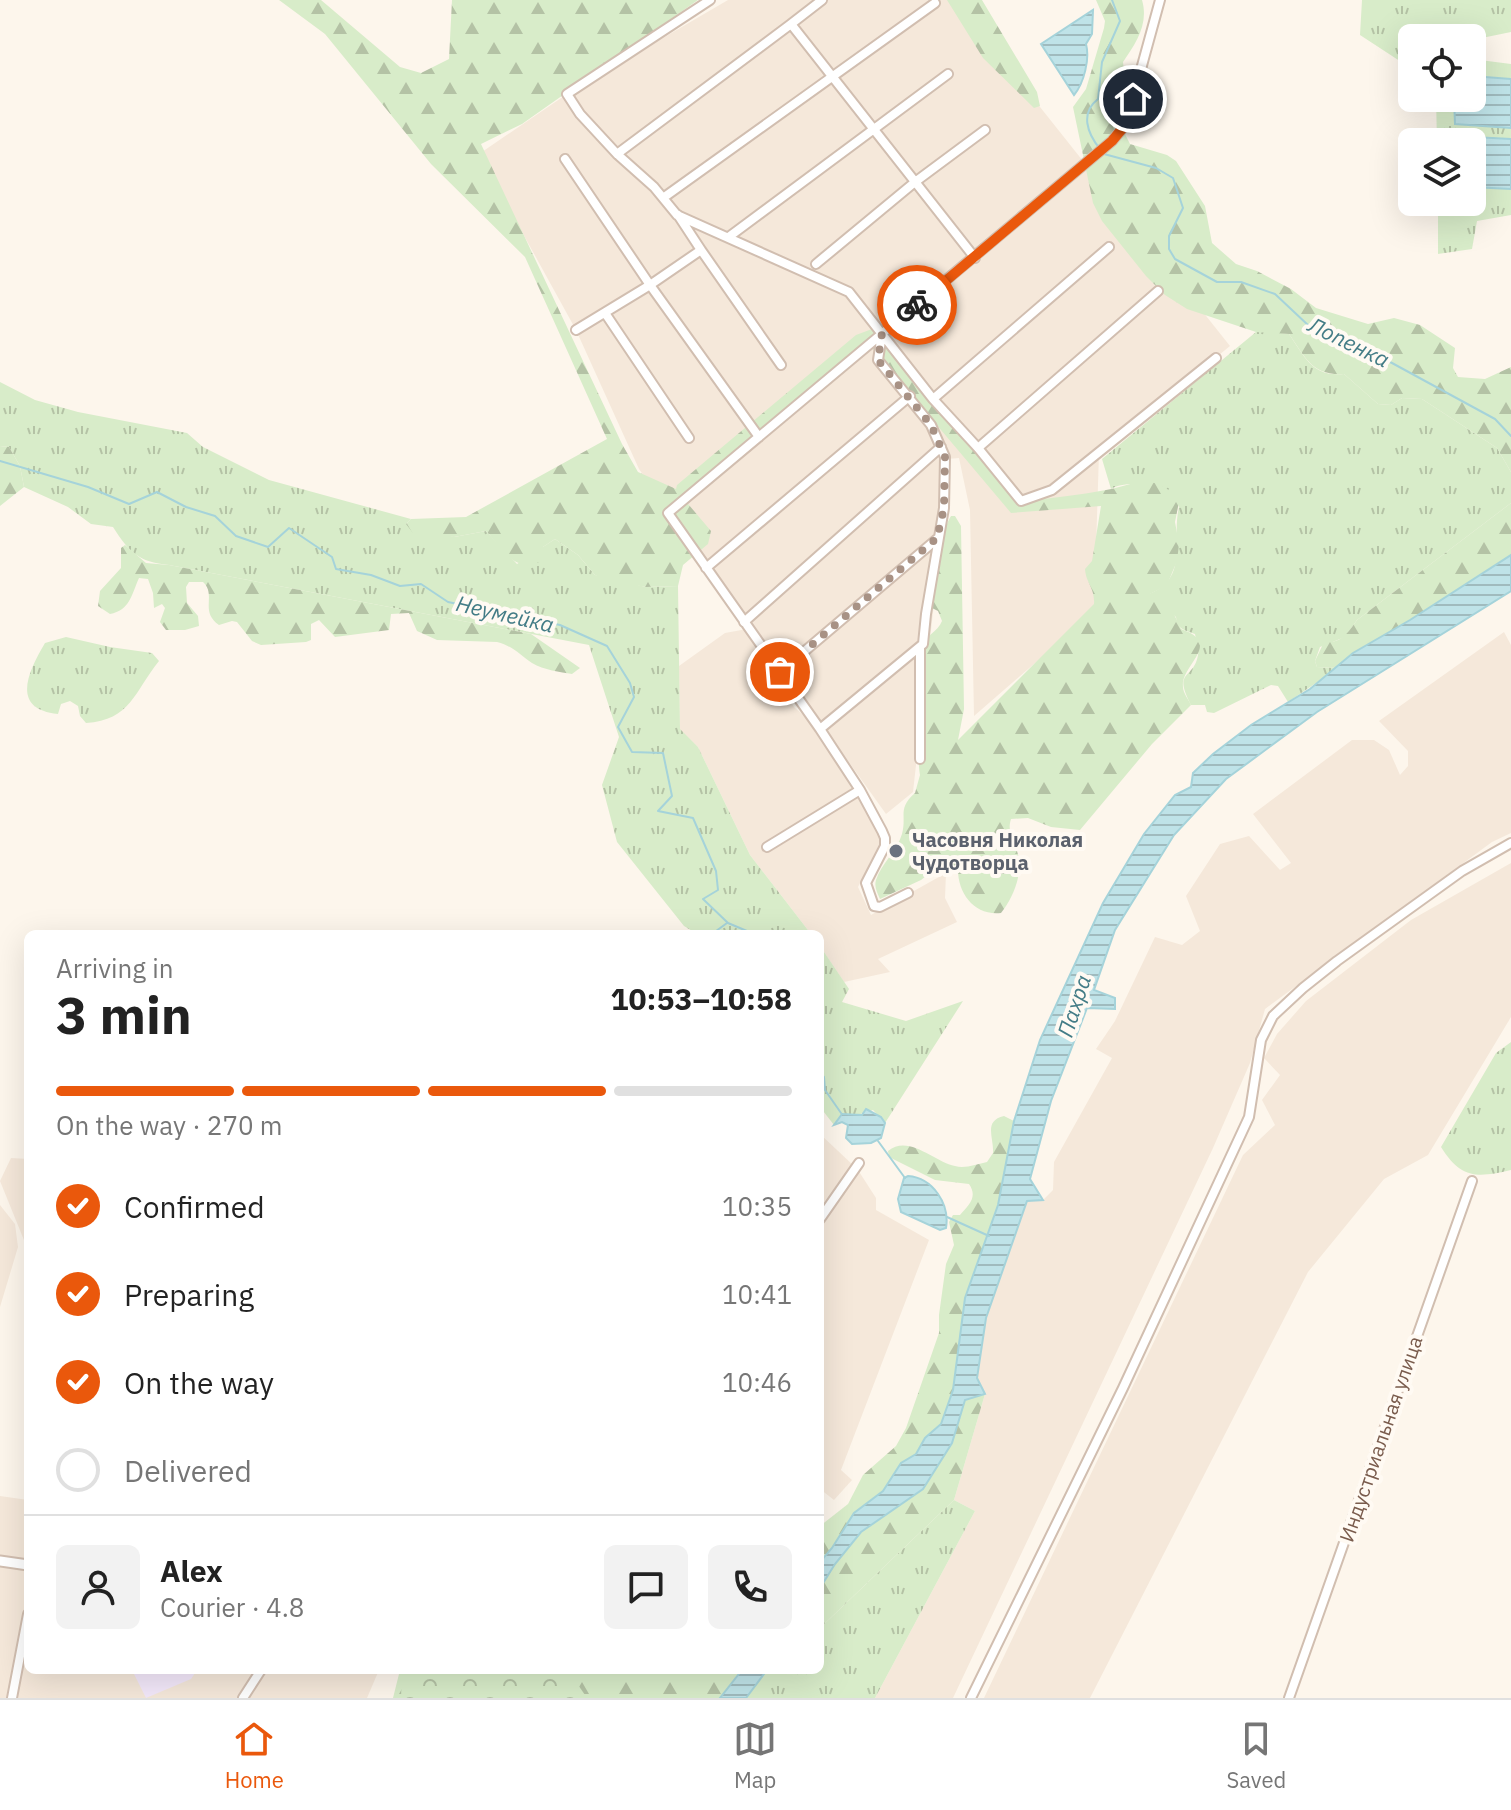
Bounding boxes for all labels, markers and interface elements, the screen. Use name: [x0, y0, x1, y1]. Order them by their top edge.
map controls: [1398, 24, 1486, 216]
button: locate: [1398, 24, 1486, 112]
pin: [1099, 65, 1167, 133]
icon: home: [1111, 77, 1155, 121]
button: layers: [1398, 128, 1486, 216]
courier: [877, 265, 957, 345]
icon: bike: [895, 283, 939, 327]
water label: Лопенка: [1303, 309, 1395, 374]
water label: Неумейка: [453, 588, 557, 639]
pin: [746, 638, 814, 706]
icon: bag: [758, 650, 802, 694]
place label: Часовня Николая Чудотворца: [912, 826, 1083, 876]
marker: Часовня Николая Чудотворца: [887, 842, 905, 860]
text: Arriving in: [56, 951, 173, 985]
water label: Пахра: [1050, 971, 1097, 1041]
text: 10:53–10:58: [611, 979, 792, 1018]
text: 3 min: [56, 981, 192, 1048]
text: On the way · 270 m: [56, 1108, 282, 1142]
icon: check: [56, 1184, 100, 1228]
text: Confirmed: [124, 1187, 265, 1226]
text: 10:35: [722, 1189, 792, 1223]
icon: check: [56, 1272, 100, 1316]
text: Preparing: [124, 1275, 254, 1314]
text: 10:41: [722, 1277, 792, 1311]
street label: Индустриальная улица: [1333, 1332, 1429, 1545]
icon: check: [56, 1360, 100, 1404]
text: On the way: [124, 1363, 274, 1402]
text: 10:46: [722, 1365, 792, 1399]
text: Delivered: [124, 1451, 252, 1490]
button: person: [56, 1545, 140, 1629]
button: chat: [604, 1545, 688, 1629]
button: phone: [708, 1545, 792, 1629]
text: Alex: [160, 1551, 223, 1590]
text: Courier · 4.8: [160, 1590, 304, 1624]
tab: Home: [225, 1717, 284, 1794]
tab: Map: [733, 1717, 777, 1794]
tab: Saved: [1226, 1717, 1286, 1794]

